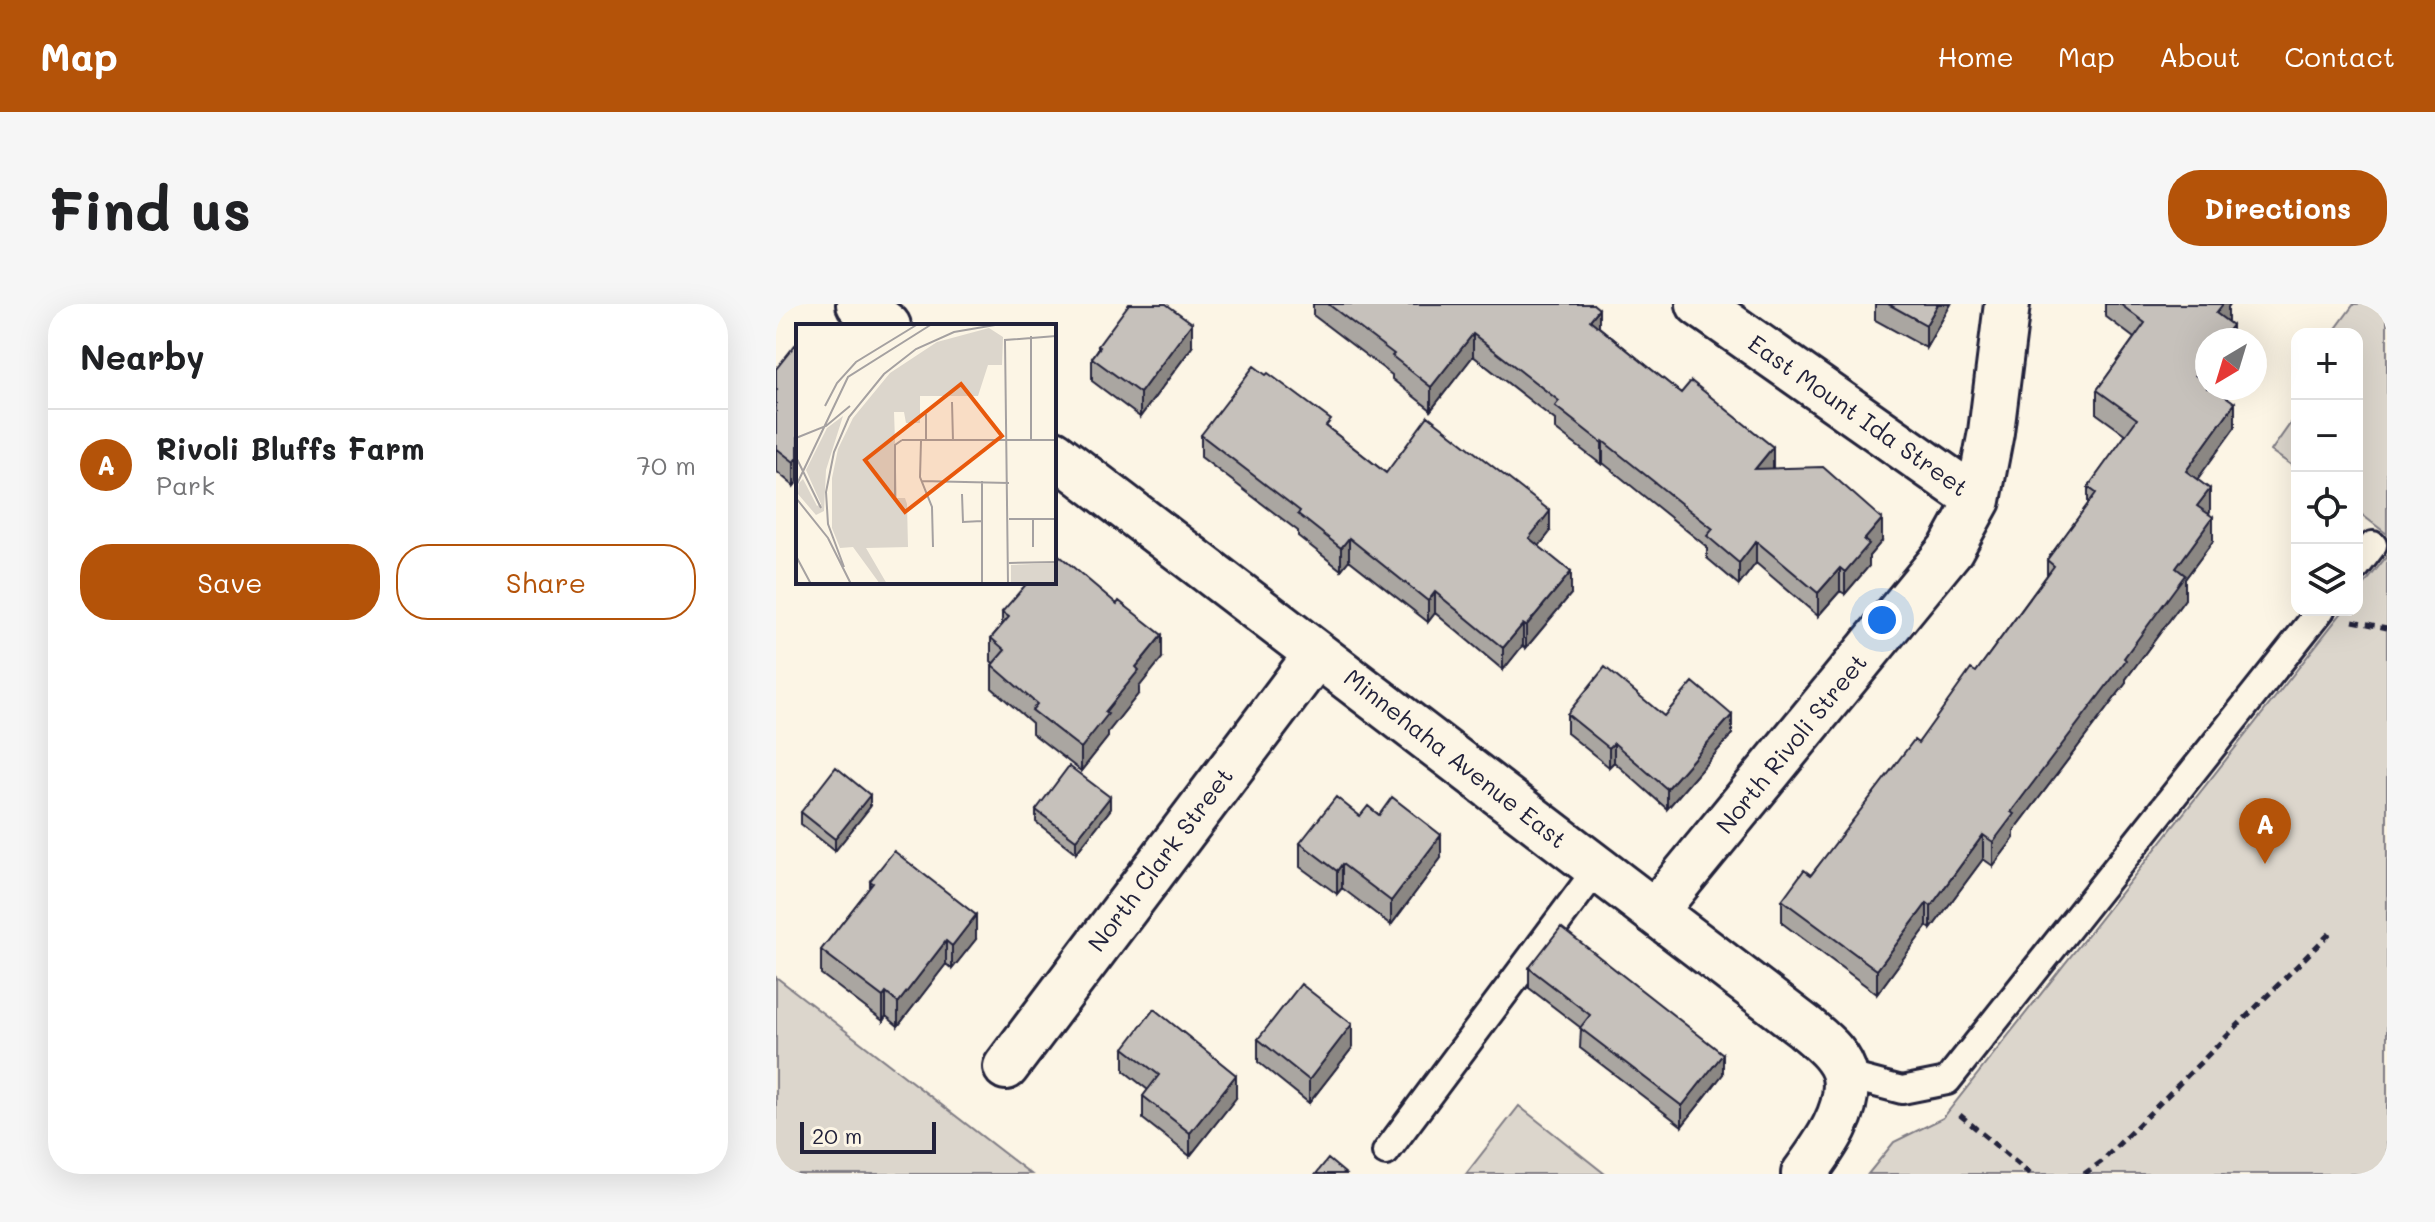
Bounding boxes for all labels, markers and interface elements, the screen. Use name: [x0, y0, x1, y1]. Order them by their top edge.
text: Map: [40, 31, 118, 81]
text: Home: [1938, 38, 2014, 74]
text: Map: [2058, 38, 2115, 74]
text: About: [2159, 38, 2240, 74]
text: Contact: [2284, 38, 2395, 74]
button: Directions: [2168, 170, 2387, 246]
text: Find us: [48, 172, 251, 245]
inset map: [796, 324, 1056, 584]
street label: East Mount Ida Street: [1743, 327, 1975, 502]
north arrow: [2195, 328, 2267, 400]
map controls: [2291, 328, 2363, 616]
button: +: [2291, 328, 2363, 400]
text: Nearby: [80, 334, 205, 379]
button: −: [2291, 400, 2363, 472]
text: Rivoli Bluffs Farm: [156, 428, 425, 468]
text: A: [97, 448, 115, 482]
text: 70 m: [636, 448, 696, 482]
text: Park: [156, 468, 215, 502]
button: locate: [2291, 472, 2363, 544]
button: Save: [80, 544, 380, 620]
button: Share: [396, 544, 696, 620]
button: layers: [2291, 544, 2363, 616]
your location: [1862, 600, 1902, 640]
street label: North Rivoli Street: [1709, 647, 1873, 839]
street label: Minnehaha Avenue East: [1338, 661, 1574, 854]
street label: North Clark Street: [1080, 761, 1239, 957]
pin: A: [2239, 798, 2291, 864]
scale bar: [800, 1118, 936, 1154]
text: 20 m: [812, 1121, 862, 1150]

